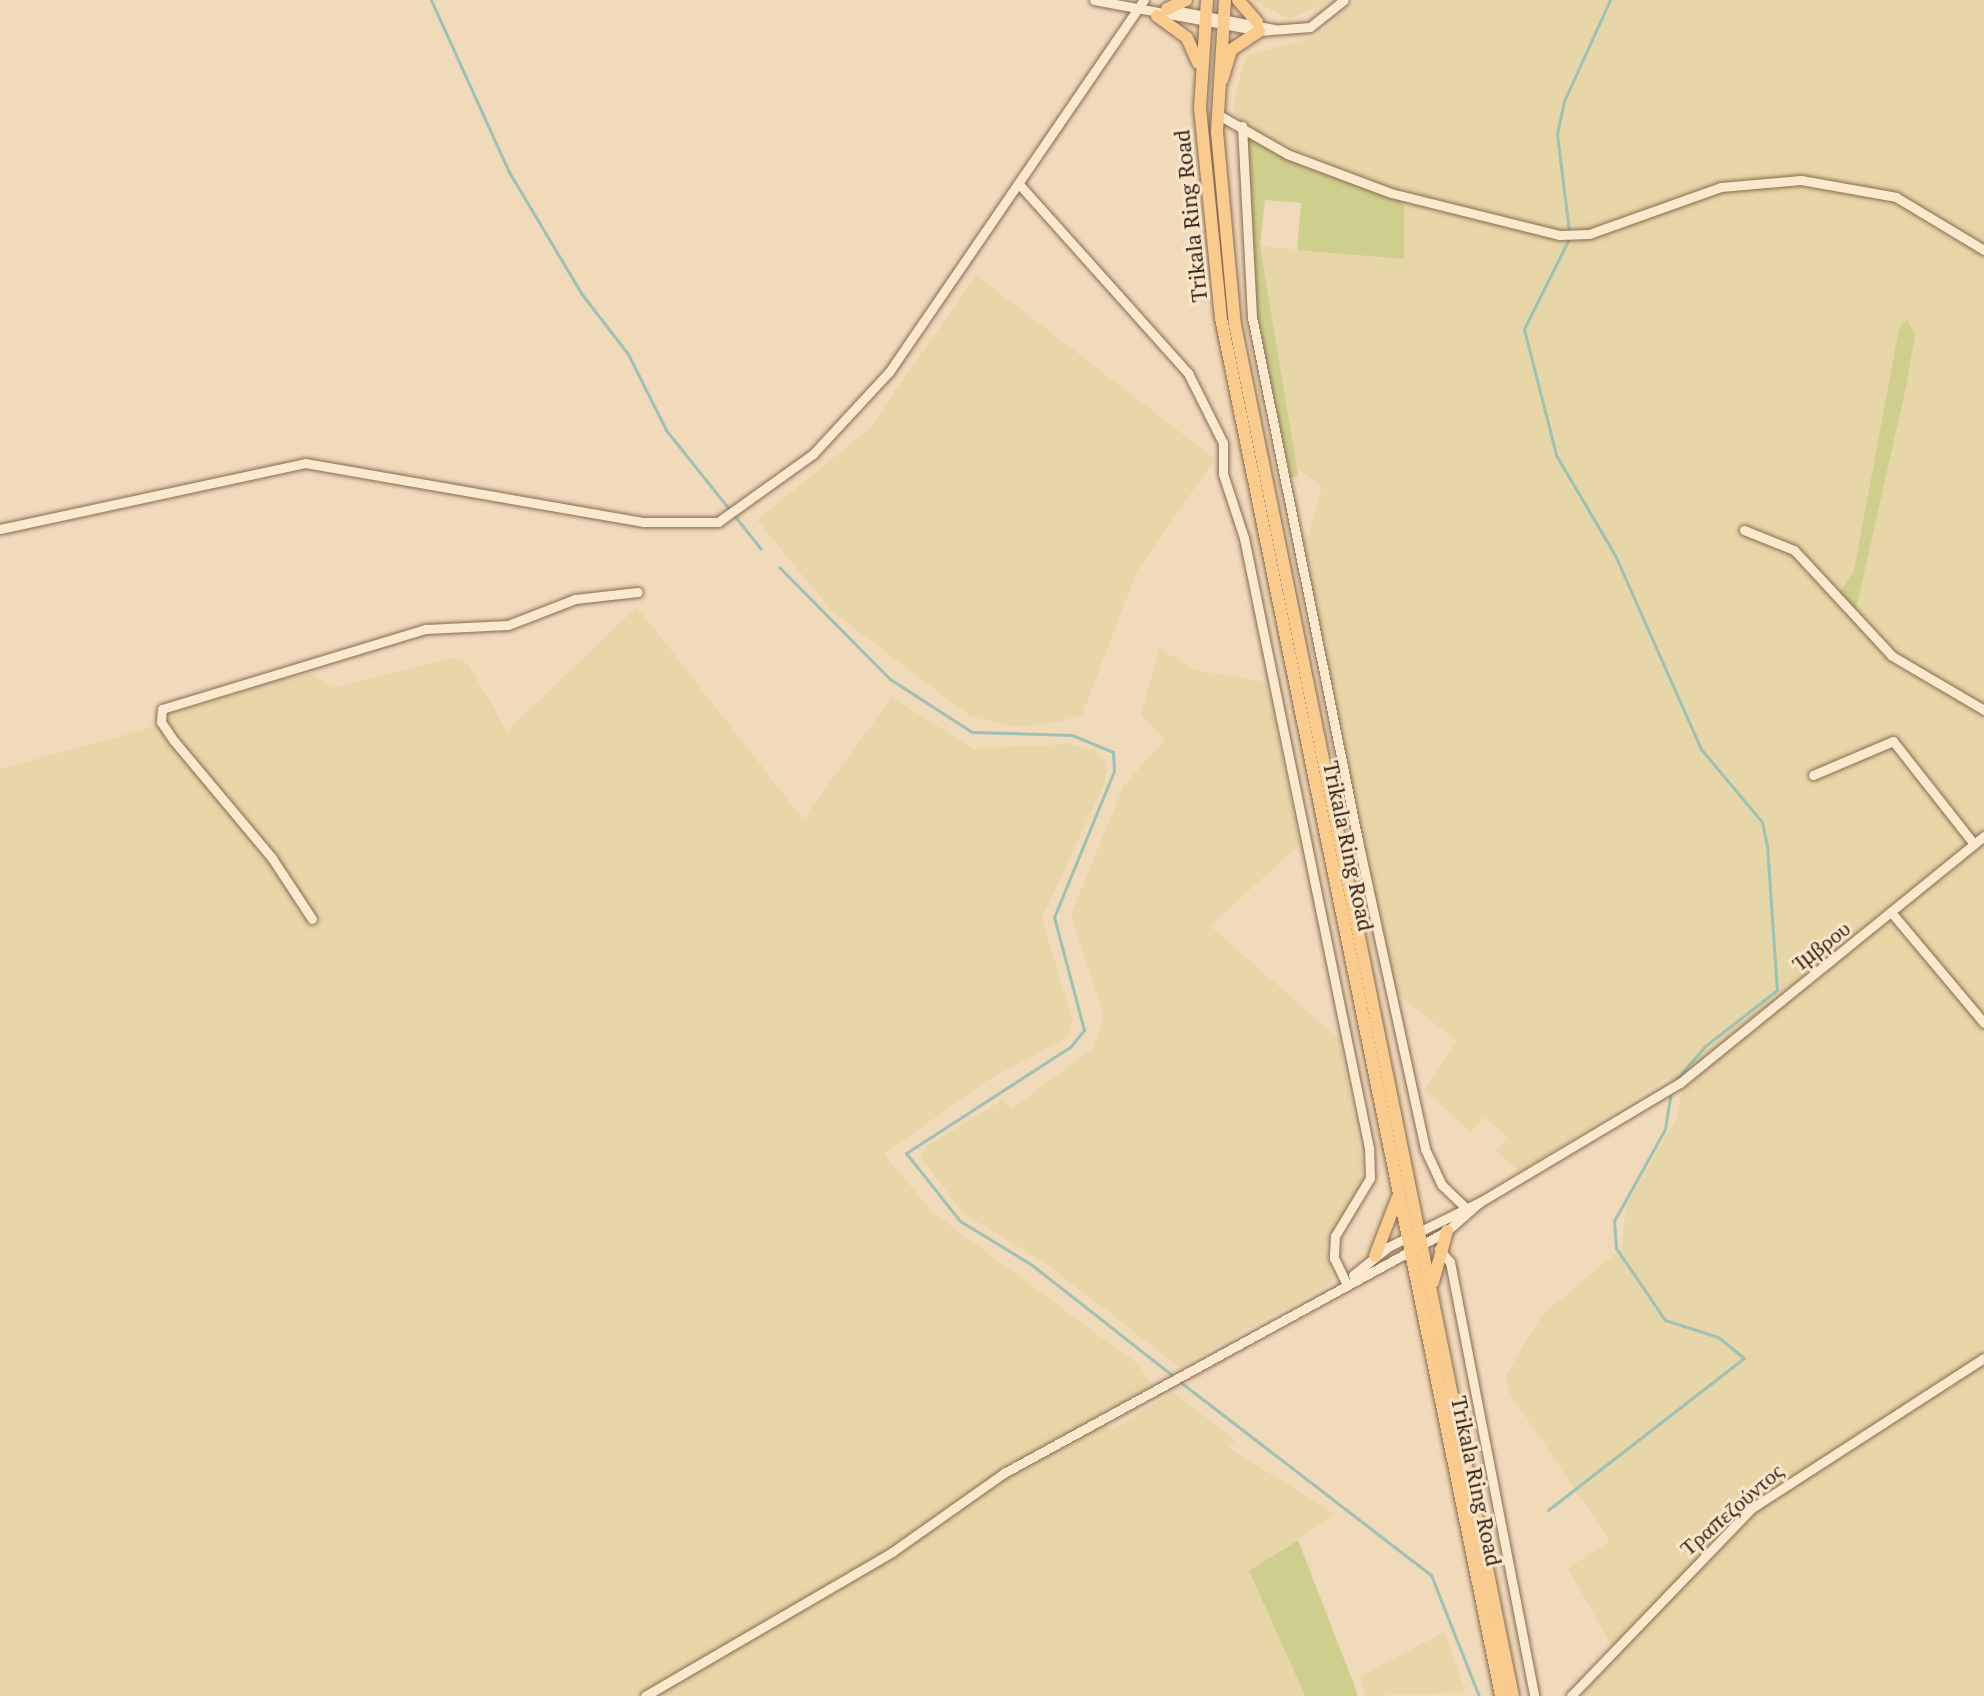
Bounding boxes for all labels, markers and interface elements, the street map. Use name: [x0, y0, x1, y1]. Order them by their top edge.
street label: Trikala Ring Road: [1168, 128, 1212, 304]
street label: Trikala Ring Road: [1318, 759, 1380, 933]
street label: Ίμβρου: [1787, 914, 1855, 976]
street label: Trikala Ring Road: [1446, 1394, 1508, 1568]
street label: Τραπεζούντος: [1674, 1457, 1788, 1561]

